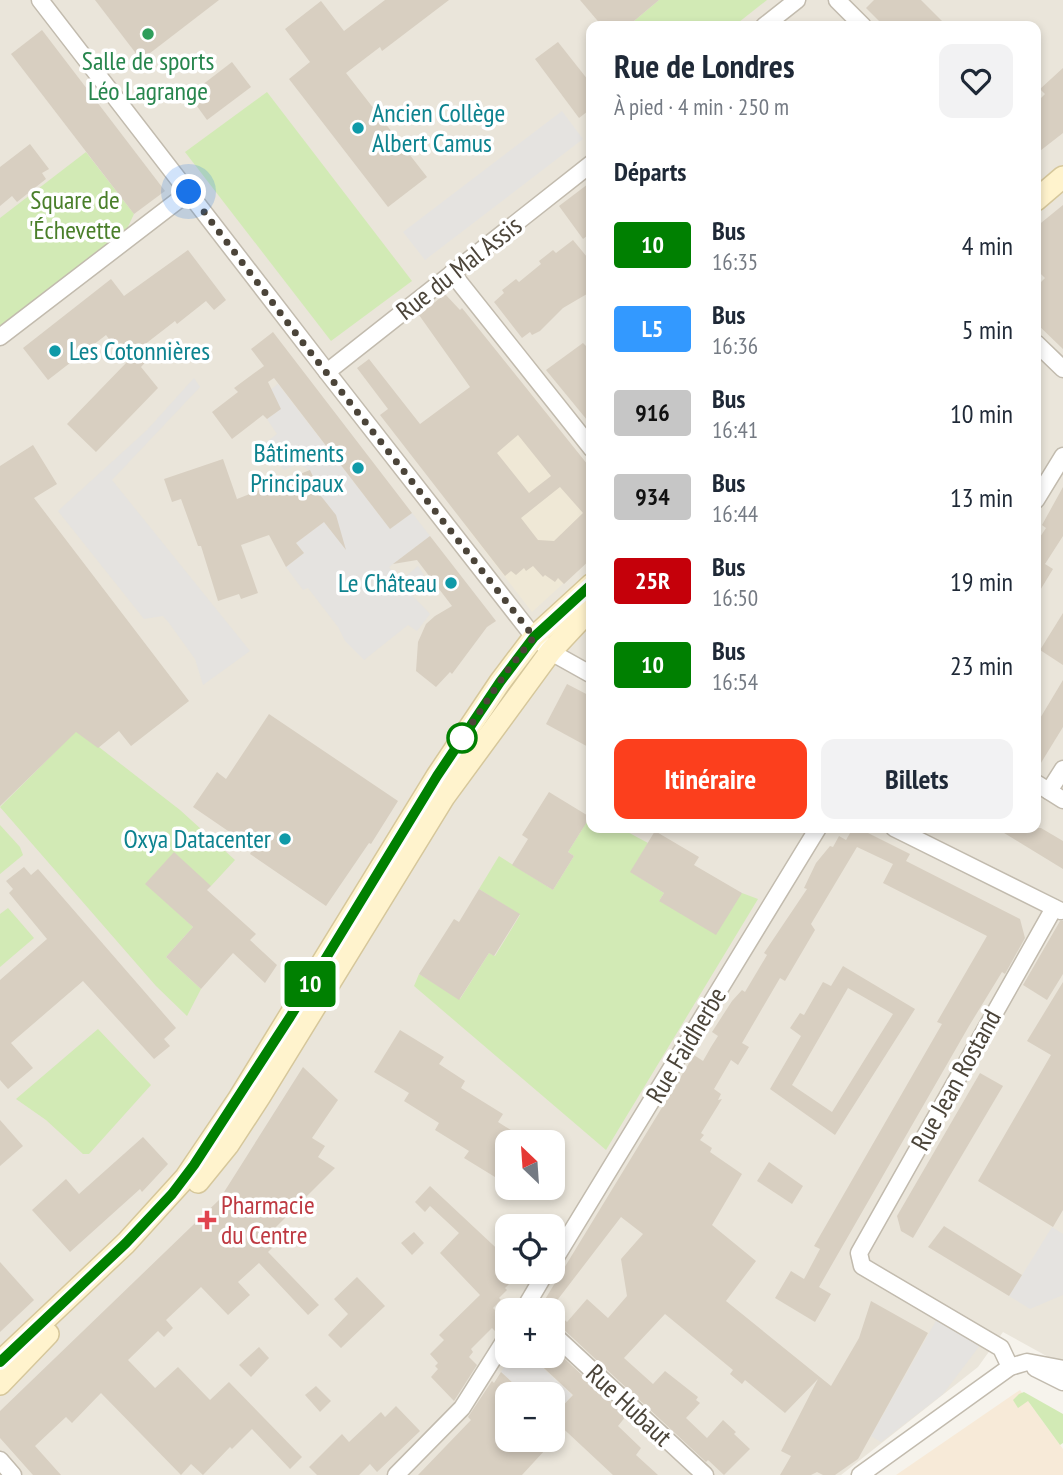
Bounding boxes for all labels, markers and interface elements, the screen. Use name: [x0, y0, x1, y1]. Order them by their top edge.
marker: Salle de sports Léo Lagrange: [140, 26, 156, 42]
place label: Salle de sports Léo Lagrange: [82, 44, 214, 107]
text: Rue de Londres: [614, 44, 794, 87]
button: heart: [939, 44, 1013, 118]
text: À pied · 4 min · 250 m: [614, 92, 789, 121]
place label: Ancien Collège Albert Camus: [372, 96, 505, 159]
marker: Ancien Collège Albert Camus: [350, 120, 366, 136]
text: Départs: [614, 155, 686, 188]
your location: [171, 174, 206, 209]
park label: Square de 'Échevette: [29, 183, 121, 246]
street label: Rue du Mal Assis: [389, 208, 528, 327]
text: Bus: [712, 214, 745, 247]
text: 10: [641, 229, 664, 260]
text: 4 min: [962, 229, 1013, 262]
text: 16:35: [712, 247, 758, 276]
text: Bus: [712, 298, 745, 331]
text: L5: [642, 313, 663, 344]
text: 5 min: [962, 313, 1013, 346]
text: 16:36: [712, 331, 758, 360]
place label: Les Cotonnières: [69, 334, 210, 367]
marker: Les Cotonnières: [47, 343, 63, 359]
text: Bus: [712, 382, 745, 415]
text: 916: [635, 397, 670, 428]
text: 10 min: [950, 397, 1013, 430]
text: 16:41: [712, 415, 758, 444]
place label: Bâtiments Principaux: [250, 436, 344, 499]
marker: Bâtiments Principaux: [350, 460, 366, 476]
text: Bus: [712, 466, 745, 499]
text: 934: [635, 481, 670, 512]
text: 13 min: [950, 481, 1013, 514]
text: 16:44: [712, 499, 758, 528]
text: Bus: [712, 550, 745, 583]
text: 25R: [635, 565, 670, 596]
text: 19 min: [950, 565, 1013, 598]
place label: Le Château: [338, 566, 437, 599]
marker: Le Château: [443, 575, 459, 591]
text: 16:50: [712, 583, 758, 612]
text: Bus: [712, 634, 745, 667]
text: 10: [641, 649, 664, 680]
text: 23 min: [950, 649, 1013, 682]
text: 16:54: [712, 667, 758, 696]
unlabelled marker: [447, 723, 477, 753]
button: Itinéraire: [614, 739, 807, 819]
button: Billets: [821, 739, 1013, 819]
place label: Oxya Datacenter: [124, 822, 271, 855]
marker: Oxya Datacenter: [277, 831, 293, 847]
line badge: 10: [278, 961, 342, 1007]
text: 10: [299, 968, 321, 999]
street label: Rue Faidherbe: [638, 981, 733, 1109]
street label: Rue Jean Rostand: [903, 1004, 1008, 1156]
north arrow: [495, 1130, 565, 1200]
map controls: [495, 1130, 565, 1452]
place label: Pharmacie du Centre: [221, 1188, 315, 1251]
marker: Pharmacie du Centre: [199, 1212, 215, 1228]
button: locate: [495, 1214, 565, 1284]
button: +: [495, 1298, 565, 1368]
street label: Rue Hubaut: [580, 1357, 679, 1453]
button: −: [495, 1382, 565, 1452]

